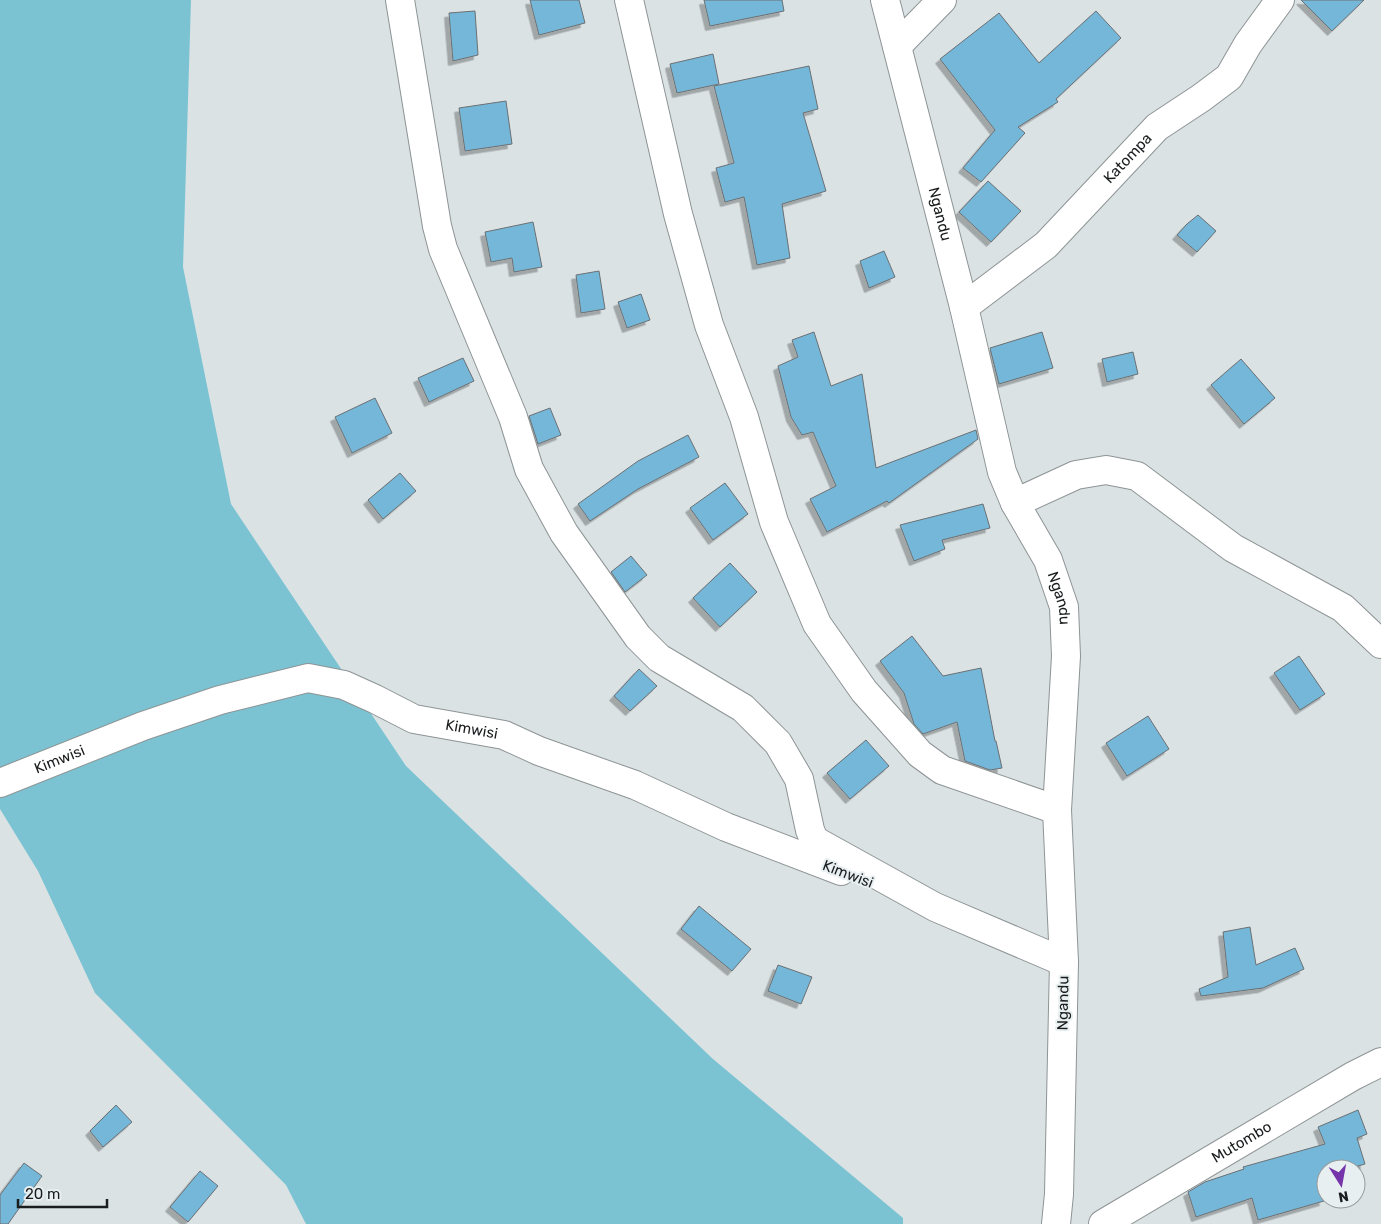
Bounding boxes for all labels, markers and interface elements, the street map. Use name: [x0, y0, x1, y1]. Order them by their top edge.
street label: Katompa: [1100, 129, 1156, 187]
street label: Ngandu: [925, 185, 956, 243]
street label: Ngandu: [1044, 569, 1074, 625]
street label: Kimwisi: [444, 716, 499, 743]
street label: Kimwisi: [32, 741, 87, 777]
street label: Kimwisi: [820, 856, 876, 892]
street label: Ngandu: [1054, 975, 1072, 1031]
street label: Mutombo: [1208, 1117, 1275, 1167]
north arrow: [1316, 1159, 1366, 1209]
scale bar: [18, 1176, 106, 1208]
text: 20 m: [25, 1185, 60, 1203]
text: N: [1337, 1187, 1350, 1206]

